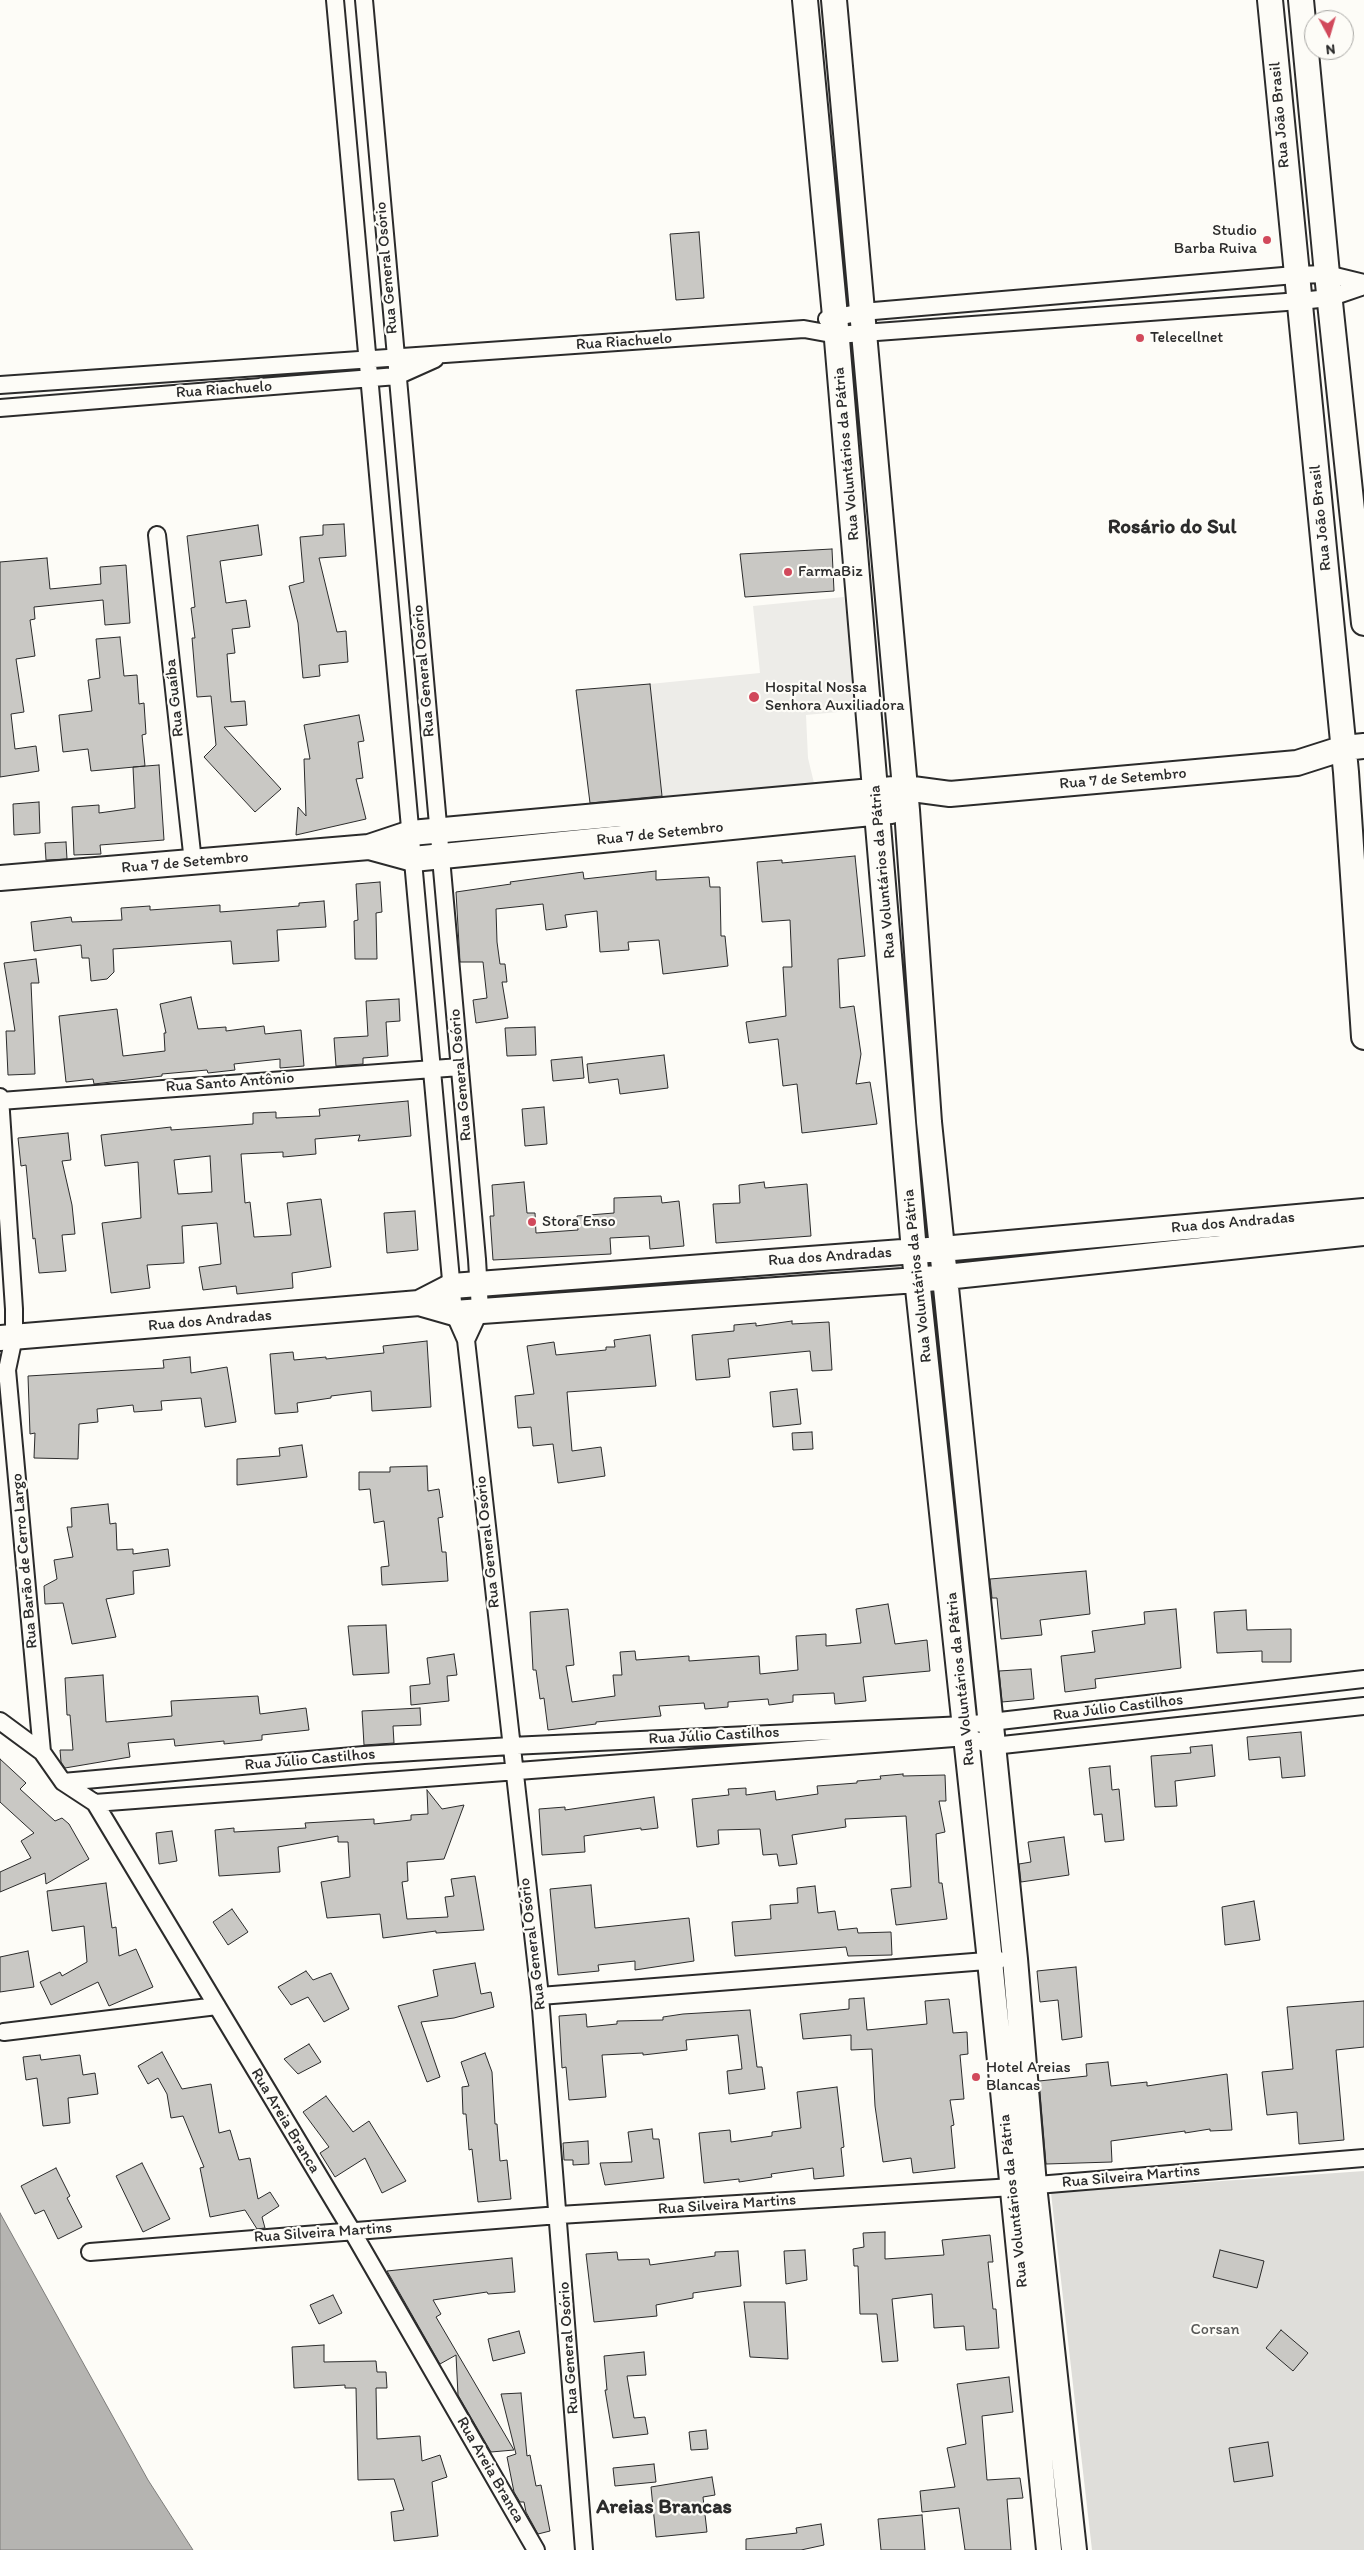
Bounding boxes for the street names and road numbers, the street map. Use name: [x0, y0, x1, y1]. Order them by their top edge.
street label: Rua João Brasil: [1266, 61, 1294, 169]
street label: Rua General Osório: [372, 201, 402, 335]
street label: Rua Riachuelo: [575, 329, 673, 355]
street label: Rua Voluntários da Pátria: [830, 366, 864, 542]
street label: Rua Riachuelo: [175, 377, 273, 403]
street label: Rua João Brasil: [1306, 464, 1336, 572]
street label: Rua General Osório: [409, 604, 439, 738]
street label: Rua Guaíba: [161, 658, 189, 738]
street label: Rua 7 de Setembro: [1059, 764, 1187, 794]
street label: Rua Voluntários da Pátria: [866, 784, 900, 960]
street label: Rua 7 de Setembro: [596, 818, 724, 850]
street label: Rua 7 de Setembro: [121, 848, 249, 878]
street label: Rua General Osório: [446, 1008, 476, 1142]
street label: Rua Santo Antônio: [165, 1069, 295, 1097]
street label: Rua Voluntários da Pátria: [899, 1188, 937, 1364]
street label: Rua dos Andradas: [1170, 1208, 1296, 1238]
street label: Rua dos Andradas: [767, 1243, 893, 1271]
street label: Rua dos Andradas: [147, 1306, 273, 1336]
street label: Rua Barão de Cerro Largo: [8, 1472, 42, 1650]
street label: Rua General Osório: [472, 1475, 504, 1609]
street label: Rua Voluntários da Pátria: [942, 1591, 980, 1767]
street label: Rua Júlio Castilhos: [1052, 1690, 1184, 1726]
street label: Rua Júlio Castilhos: [648, 1723, 780, 1749]
street label: Rua Júlio Castilhos: [244, 1745, 376, 1775]
street label: Rua General Osório: [515, 1877, 551, 2011]
street label: Rua Areia Branca: [246, 2065, 324, 2177]
street label: Rua Voluntários da Pátria: [995, 2113, 1033, 2289]
street label: Rua Silveira Martins: [1061, 2161, 1201, 2193]
street label: Rua Silveira Martins: [657, 2191, 797, 2219]
street label: Rua Silveira Martins: [253, 2219, 393, 2247]
street label: Rua General Osório: [555, 2281, 583, 2415]
street label: Rua Areia Branca: [452, 2414, 528, 2526]

